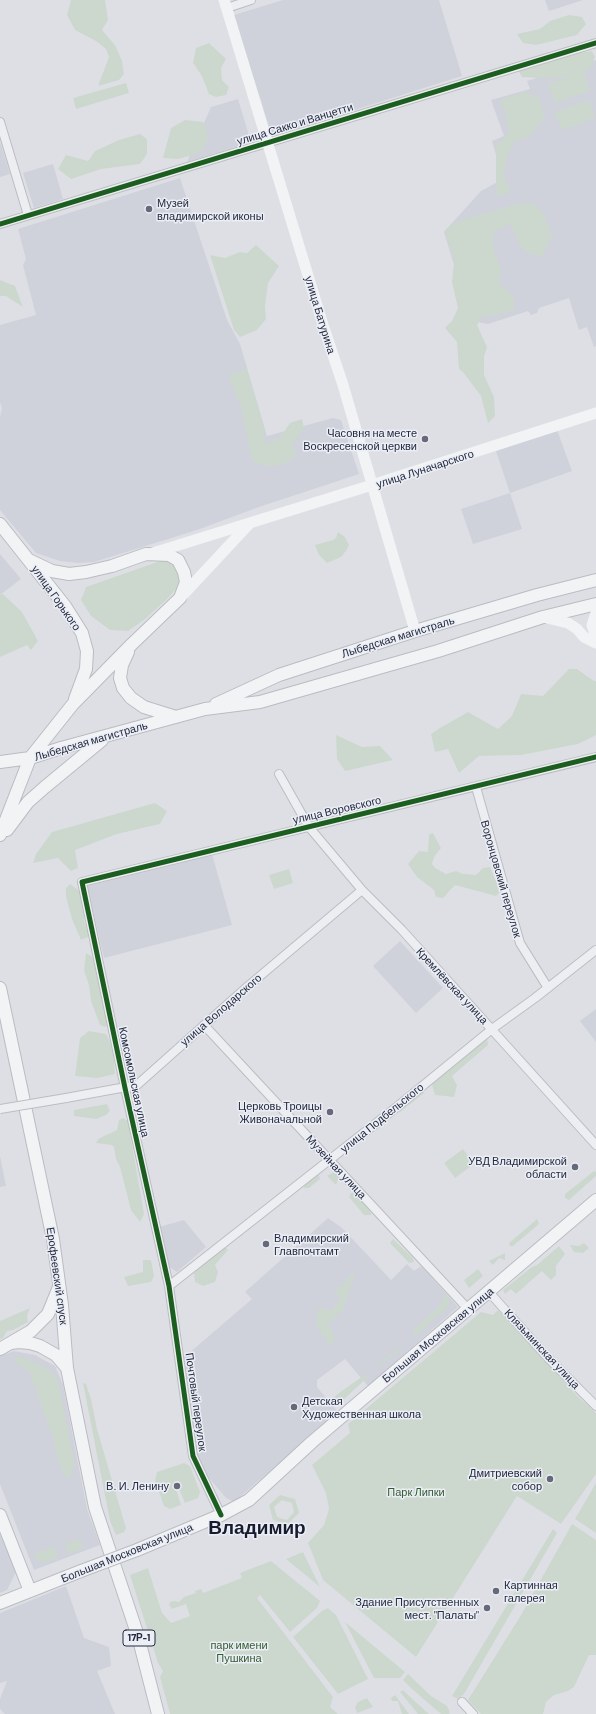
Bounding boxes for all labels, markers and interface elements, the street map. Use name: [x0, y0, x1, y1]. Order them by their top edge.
street label: улица Сакко и Ванцетти: [235, 100, 355, 148]
place label: Музей владимирской иконы: [157, 196, 264, 222]
marker: Музей владимирской иконы: [144, 204, 154, 214]
street label: улица Батурина: [302, 275, 338, 355]
place label: Часовня на месте Воскресенской церкви: [303, 426, 417, 452]
marker: Часовня на месте Воскресенской церкви: [420, 434, 430, 444]
street label: улица Луначарского: [375, 447, 475, 491]
street label: улица Горького: [29, 563, 83, 633]
street label: Лыбедская магистраль: [340, 614, 456, 660]
street label: Лыбедская магистраль: [33, 719, 149, 763]
street label: улица Воровского: [292, 793, 382, 827]
street label: Воронцовский переулок: [478, 819, 524, 939]
street label: Кремлёвская улица: [413, 945, 491, 1027]
street label: улица Володарского: [178, 971, 264, 1049]
street label: Комсомольская улица: [116, 1026, 152, 1138]
street label: улица Подбельского: [338, 1080, 426, 1156]
place label: Церковь Троицы Живоначальной: [238, 1099, 322, 1125]
marker: Церковь Троицы Живоначальной: [325, 1107, 335, 1117]
street label: Музейная улица: [303, 1132, 369, 1202]
place label: УВД Владимирской области: [468, 1154, 567, 1180]
marker: УВД Владимирской области: [570, 1162, 580, 1172]
street label: Ерофеевский спуск: [44, 1226, 70, 1326]
place label: Владимирский Главпочтамт: [274, 1231, 349, 1257]
marker: Владимирский Главпочтамт: [261, 1239, 271, 1249]
street label: Большая Московская улица: [380, 1285, 496, 1385]
street label: Клязьминская улица: [502, 1306, 582, 1392]
street label: Почтовый переулок: [183, 1352, 209, 1452]
place label: Детская Художественная школа: [302, 1394, 421, 1420]
marker: Детская Художественная школа: [289, 1402, 299, 1412]
place label: Дмитриевский собор: [469, 1466, 542, 1492]
marker: Дмитриевский собор: [545, 1474, 555, 1484]
place label: В. И. Ленину: [106, 1479, 169, 1493]
marker: В. И. Ленину: [172, 1481, 182, 1491]
park label: Парк Липки: [387, 1485, 445, 1499]
district label: Владимир: [208, 1517, 306, 1539]
street label: Большая Московская улица: [59, 1520, 195, 1586]
place label: Картинная галерея: [504, 1578, 558, 1604]
marker: Картинная галерея: [491, 1586, 501, 1596]
place label: Здание Присутственных мест. "Палаты": [355, 1595, 479, 1621]
marker: Здание Присутственных мест. "Палаты": [482, 1603, 492, 1613]
road number: 17Р-1: [123, 1630, 155, 1646]
park label: парк имени Пушкина: [210, 1638, 268, 1664]

